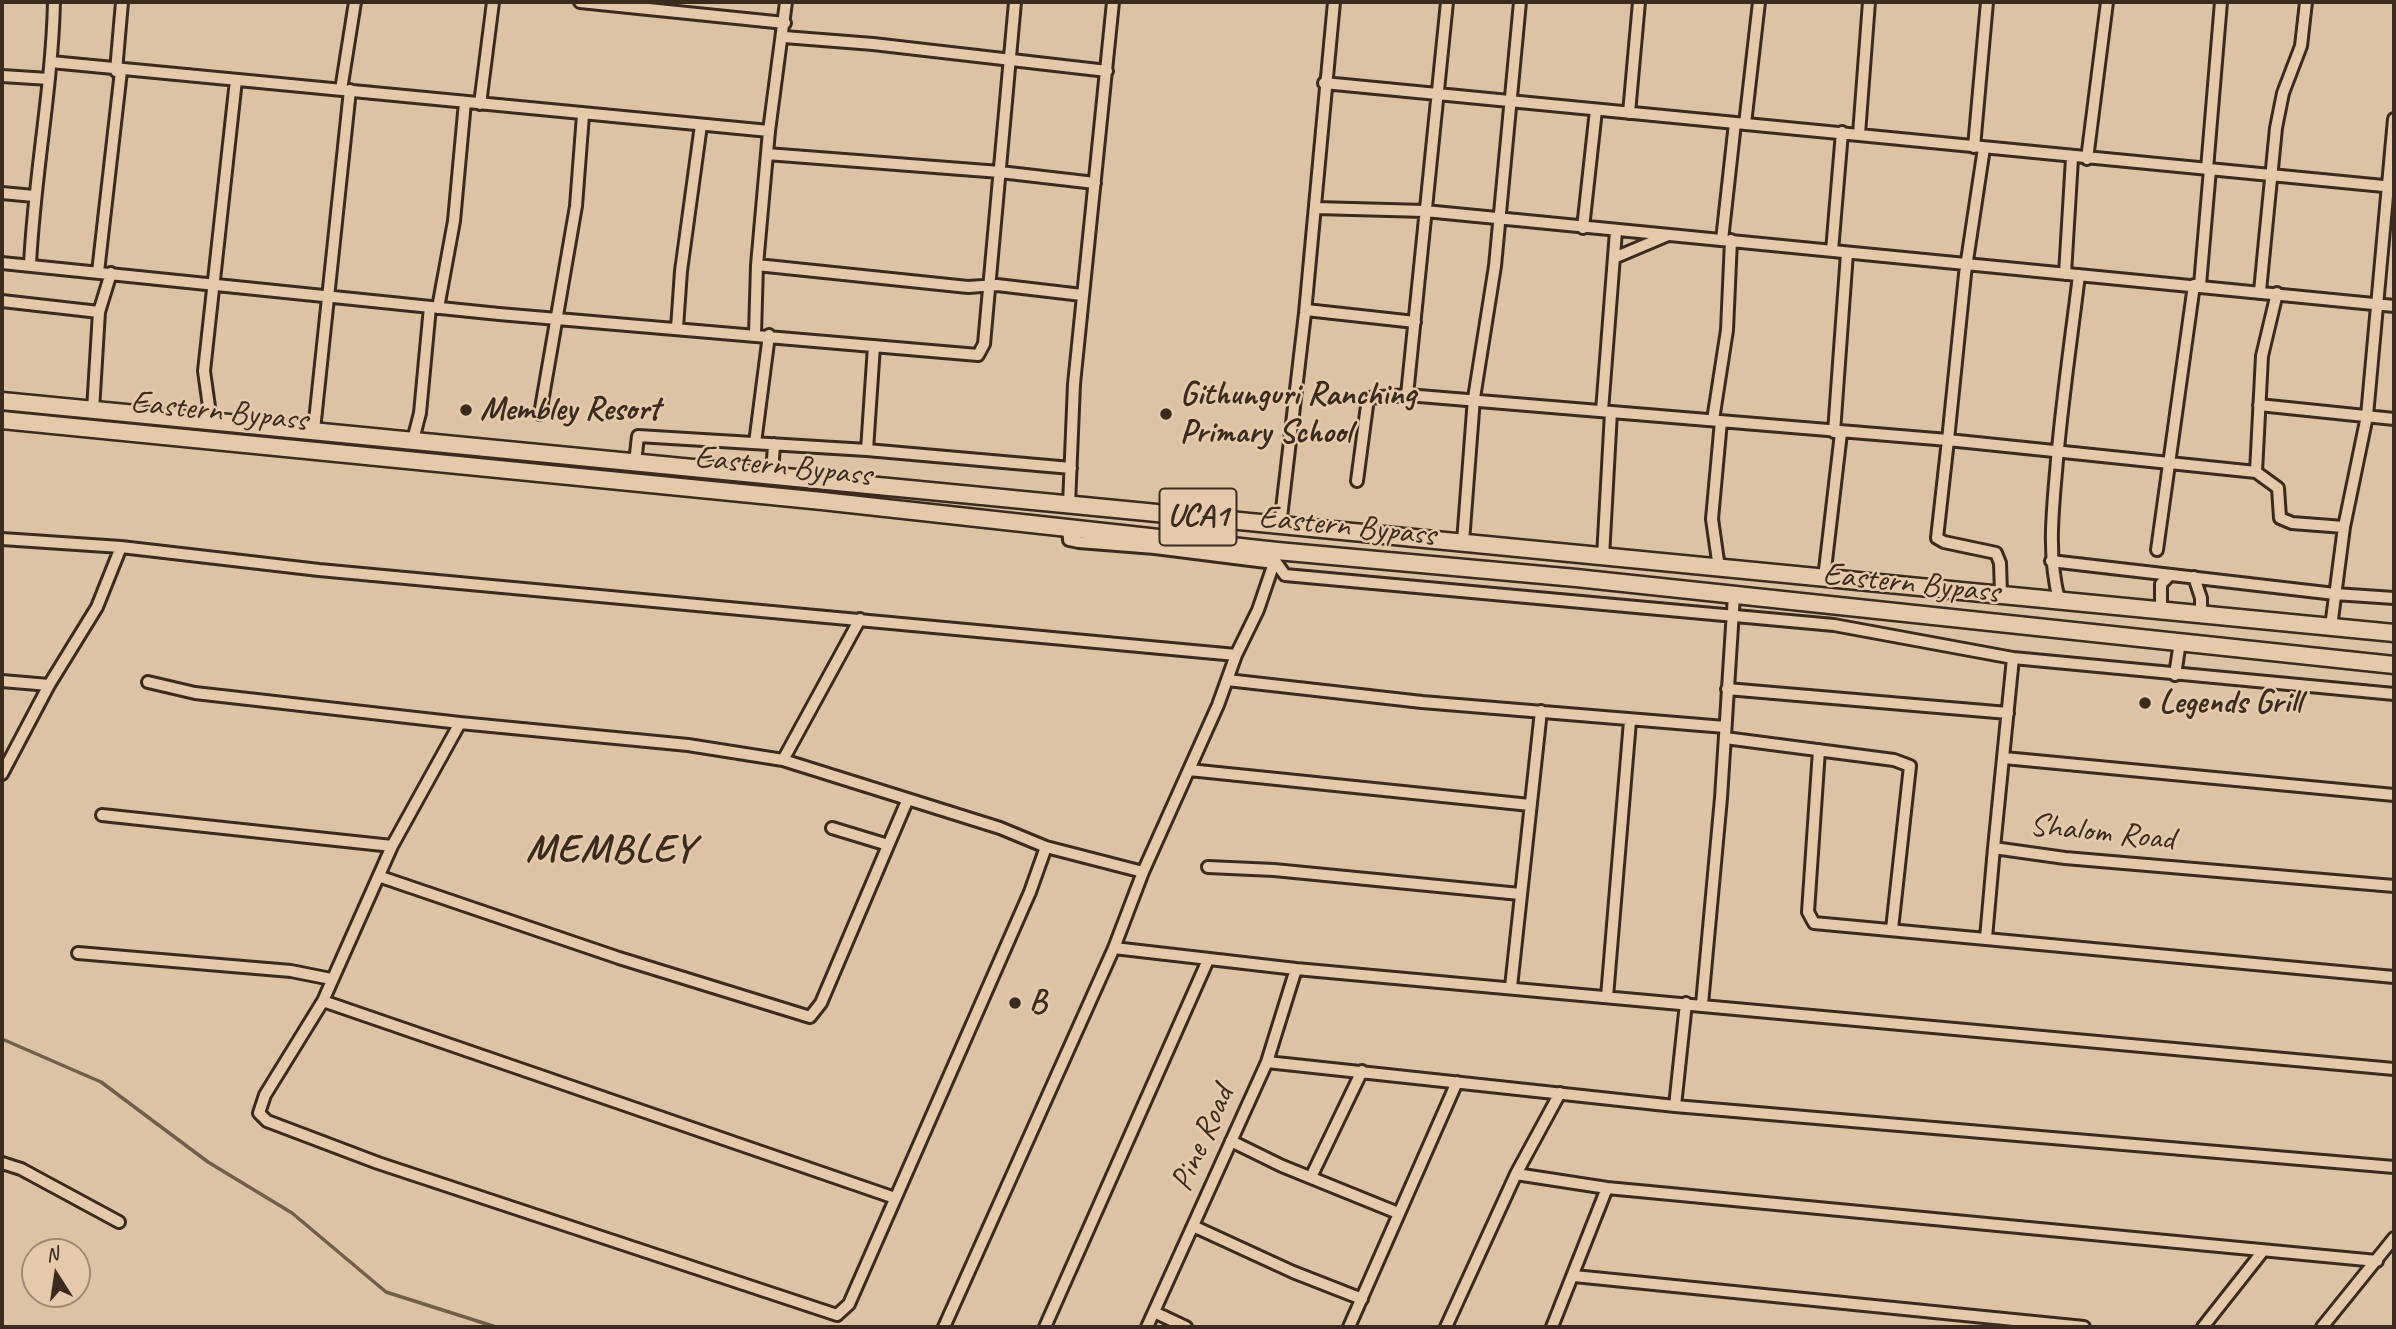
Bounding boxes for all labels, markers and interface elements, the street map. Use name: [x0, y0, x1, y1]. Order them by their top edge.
place label: Githunguri Ranching Primary School: [1180, 375, 1415, 453]
street label: Eastern Bypass: [129, 383, 309, 441]
place label: Membley Resort: [480, 390, 660, 430]
marker: Membley Resort: [458, 402, 474, 418]
marker: Githunguri Ranching Primary School: [1158, 406, 1174, 422]
street label: Eastern Bypass: [693, 438, 873, 496]
road number: UCA1: [1160, 489, 1236, 546]
street label: Eastern Bypass: [1257, 498, 1437, 556]
street label: Eastern Bypass: [1821, 555, 2001, 613]
place label: Legends Grill: [2159, 683, 2302, 723]
marker: Legends Grill: [2137, 695, 2153, 711]
street label: Shalom Road: [2028, 806, 2176, 860]
district label: MEMBLEY: [526, 827, 696, 875]
place label: B: [1029, 983, 1046, 1023]
marker: B: [1007, 995, 1023, 1011]
street label: Pine Road: [1162, 1080, 1244, 1198]
north arrow: [21, 1238, 91, 1308]
text: N: [44, 1241, 60, 1267]

